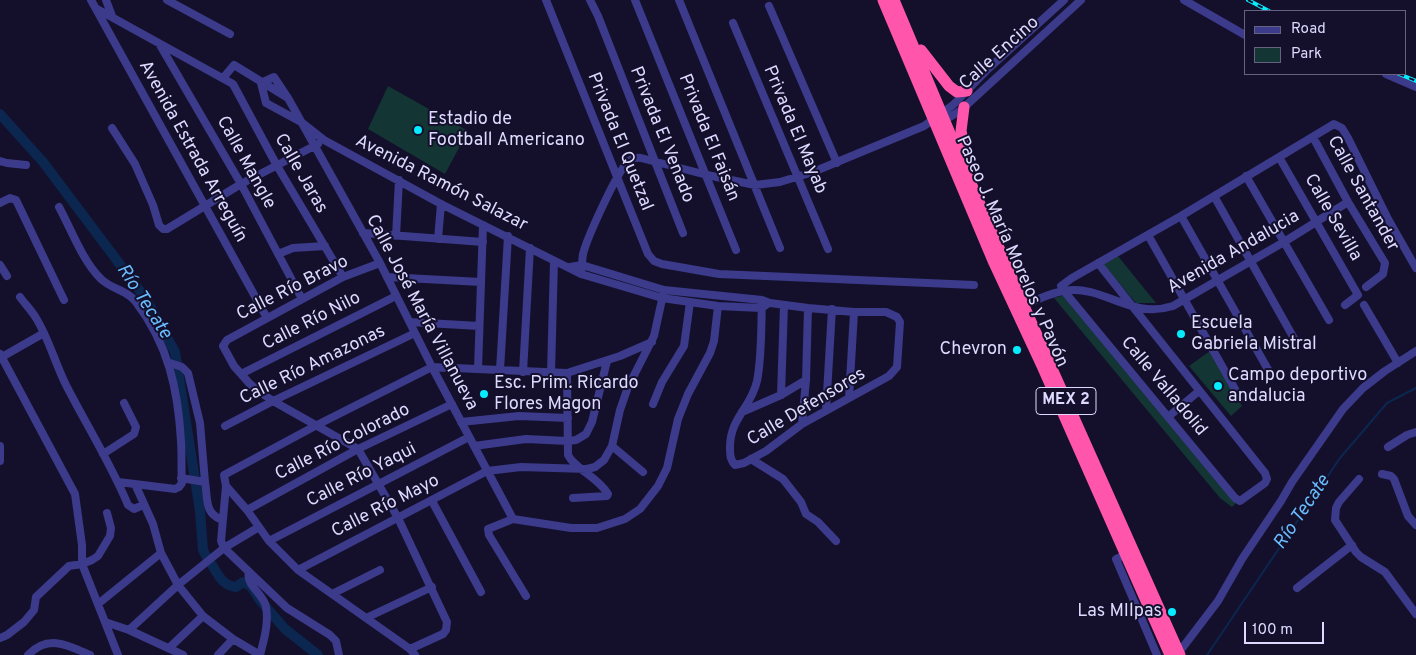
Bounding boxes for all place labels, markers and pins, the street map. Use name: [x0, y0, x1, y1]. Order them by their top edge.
place label: Estadio de Football Americano: [428, 109, 585, 152]
marker: Estadio de Football Americano: [412, 124, 424, 136]
place label: Escuela Gabriela Mistral: [1191, 313, 1317, 356]
marker: Escuela Gabriela Mistral: [1175, 328, 1187, 340]
place label: Chevron: [940, 339, 1007, 361]
marker: Chevron: [1011, 344, 1023, 356]
place label: Campo deportivo andalucia: [1228, 365, 1367, 408]
place label: Esc. Prim. Ricardo Flores Magon: [494, 373, 639, 416]
marker: Campo deportivo andalucia: [1212, 380, 1224, 392]
marker: Esc. Prim. Ricardo Flores Magon: [478, 388, 490, 400]
place label: Las MIlpas: [1077, 601, 1162, 623]
marker: Las MIlpas: [1166, 606, 1178, 618]

